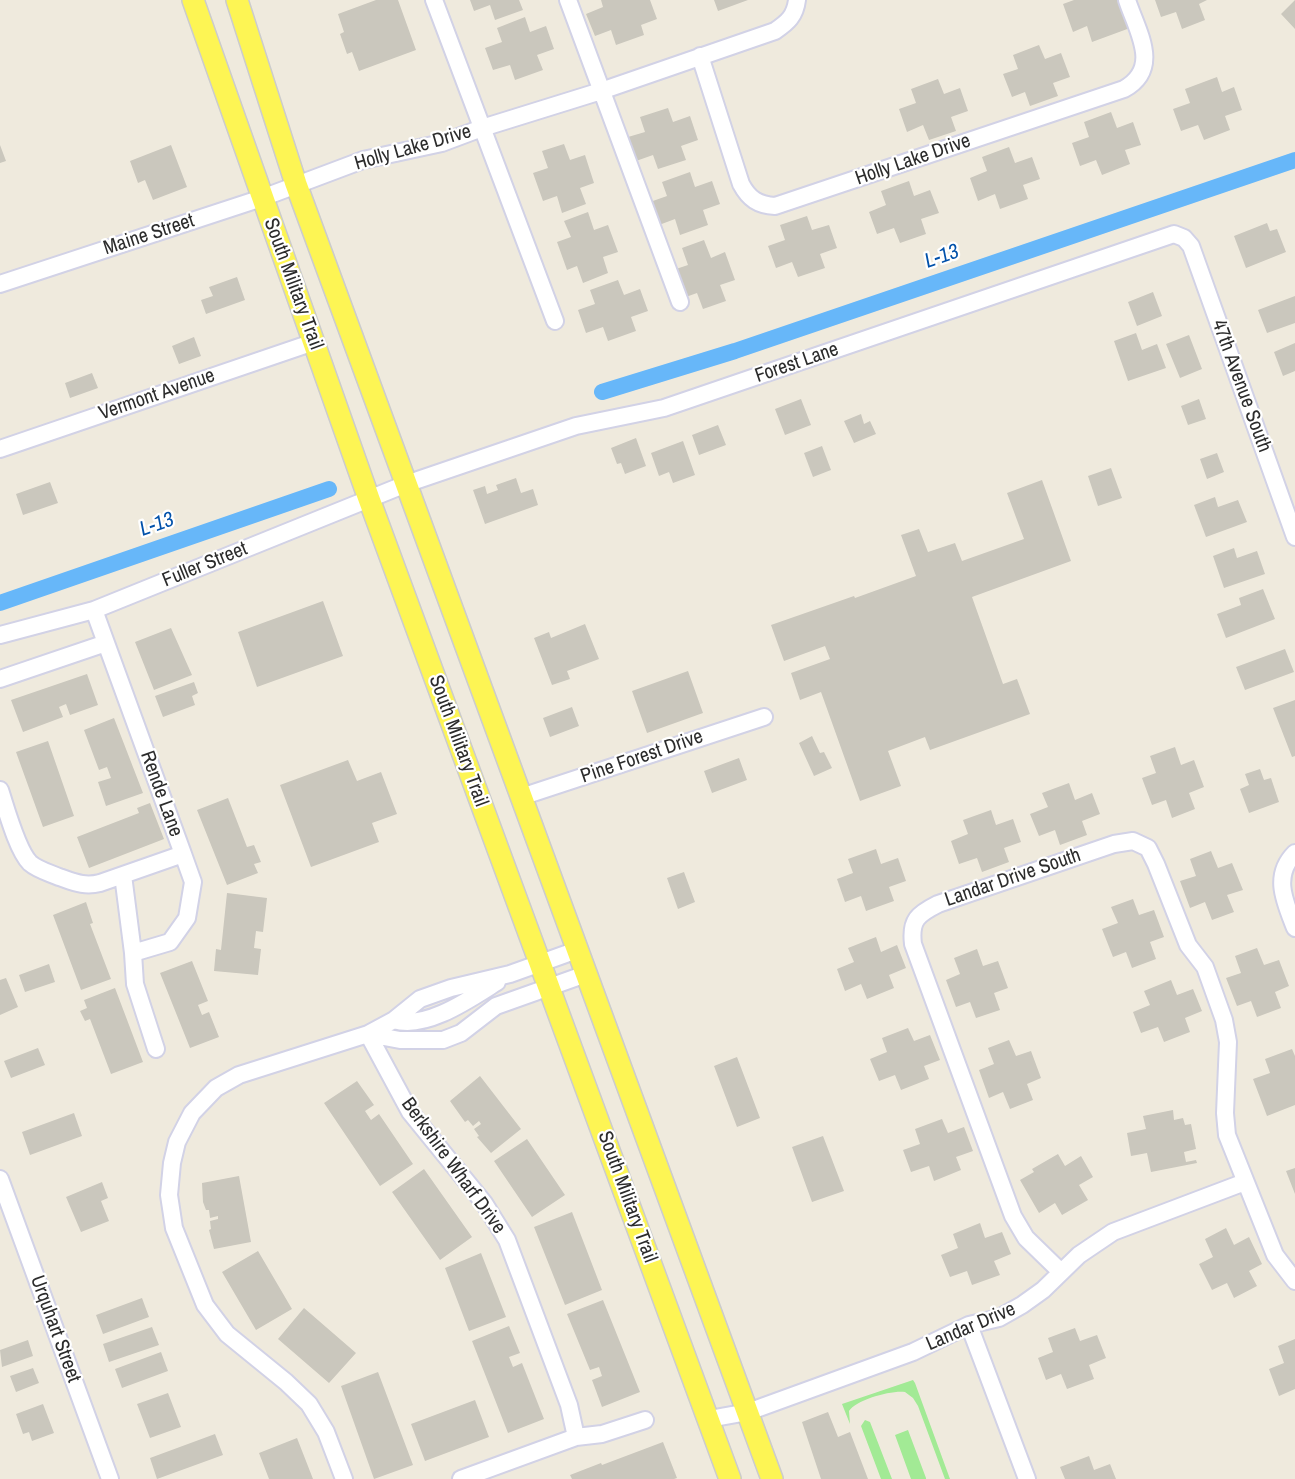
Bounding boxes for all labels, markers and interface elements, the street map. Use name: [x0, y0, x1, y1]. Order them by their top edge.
street label: Holly Lake Drive: [352, 120, 474, 176]
street label: Holly Lake Drive: [852, 129, 974, 191]
street label: Maine Street: [101, 209, 197, 261]
street label: South Military Trail: [258, 215, 328, 353]
water label: L-13: [922, 239, 962, 275]
street label: 47th Avenue South: [1206, 316, 1276, 456]
street label: Forest Lane: [752, 338, 842, 388]
street label: Vermont Avenue: [96, 364, 218, 426]
water label: L-13: [137, 507, 177, 543]
street label: Fuller Street: [159, 537, 251, 593]
street label: South Military Trail: [423, 672, 493, 810]
street label: Pine Forest Drive: [578, 725, 706, 789]
street label: Rende Lane: [134, 748, 188, 840]
street label: Landar Drive South: [942, 844, 1084, 912]
street label: Berkshire Wharf Drive: [396, 1093, 510, 1239]
street label: South Military Trail: [592, 1128, 662, 1266]
street label: Urquhart Street: [25, 1272, 85, 1386]
street label: Landar Drive: [923, 1297, 1019, 1357]

